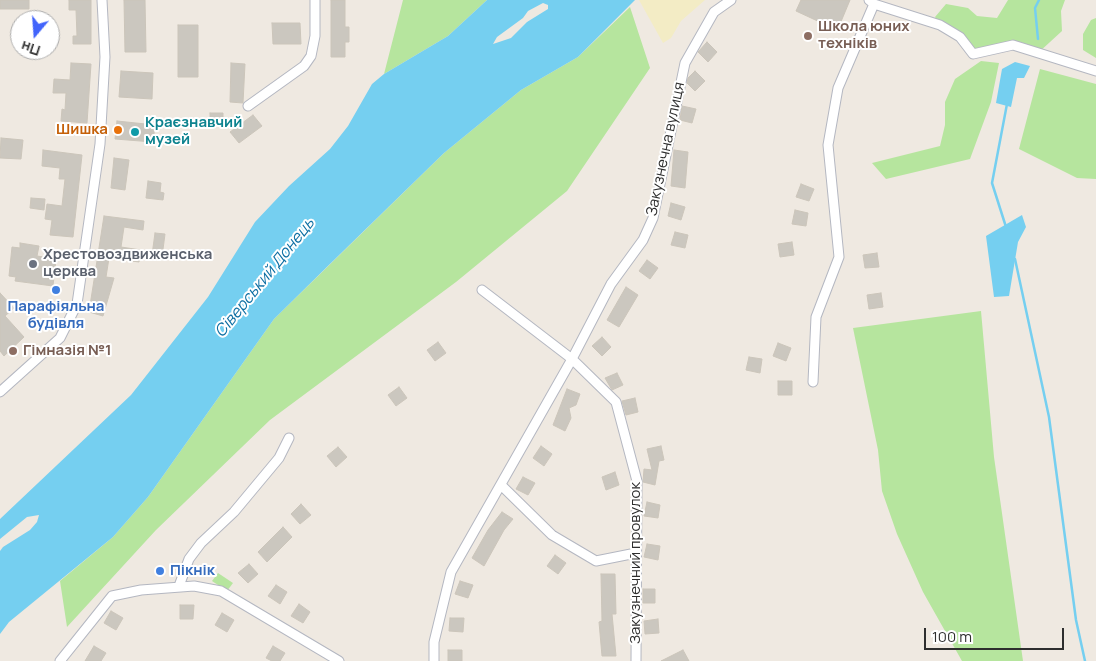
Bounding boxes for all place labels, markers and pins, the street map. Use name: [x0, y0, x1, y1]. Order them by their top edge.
place label: Школа юних техніків: [818, 18, 910, 53]
marker: Школа юних техніків: [802, 30, 814, 42]
place label: Краєзнавчий музей: [145, 114, 242, 149]
place label: Шишка: [56, 121, 108, 139]
marker: Шишка: [112, 124, 124, 136]
marker: Краєзнавчий музей: [129, 126, 141, 138]
place label: Хрестовоздвиженська церква: [43, 246, 212, 281]
marker: Хрестовоздвиженська церква: [27, 258, 39, 270]
marker: Парафіяльна будівля: [50, 284, 62, 296]
place label: Парафіяльна будівля: [8, 298, 104, 333]
place label: Гімназія №1: [23, 342, 112, 360]
marker: Гімназія №1: [7, 345, 19, 357]
place label: Пікнік: [170, 562, 215, 580]
marker: Пікнік: [154, 565, 166, 577]

